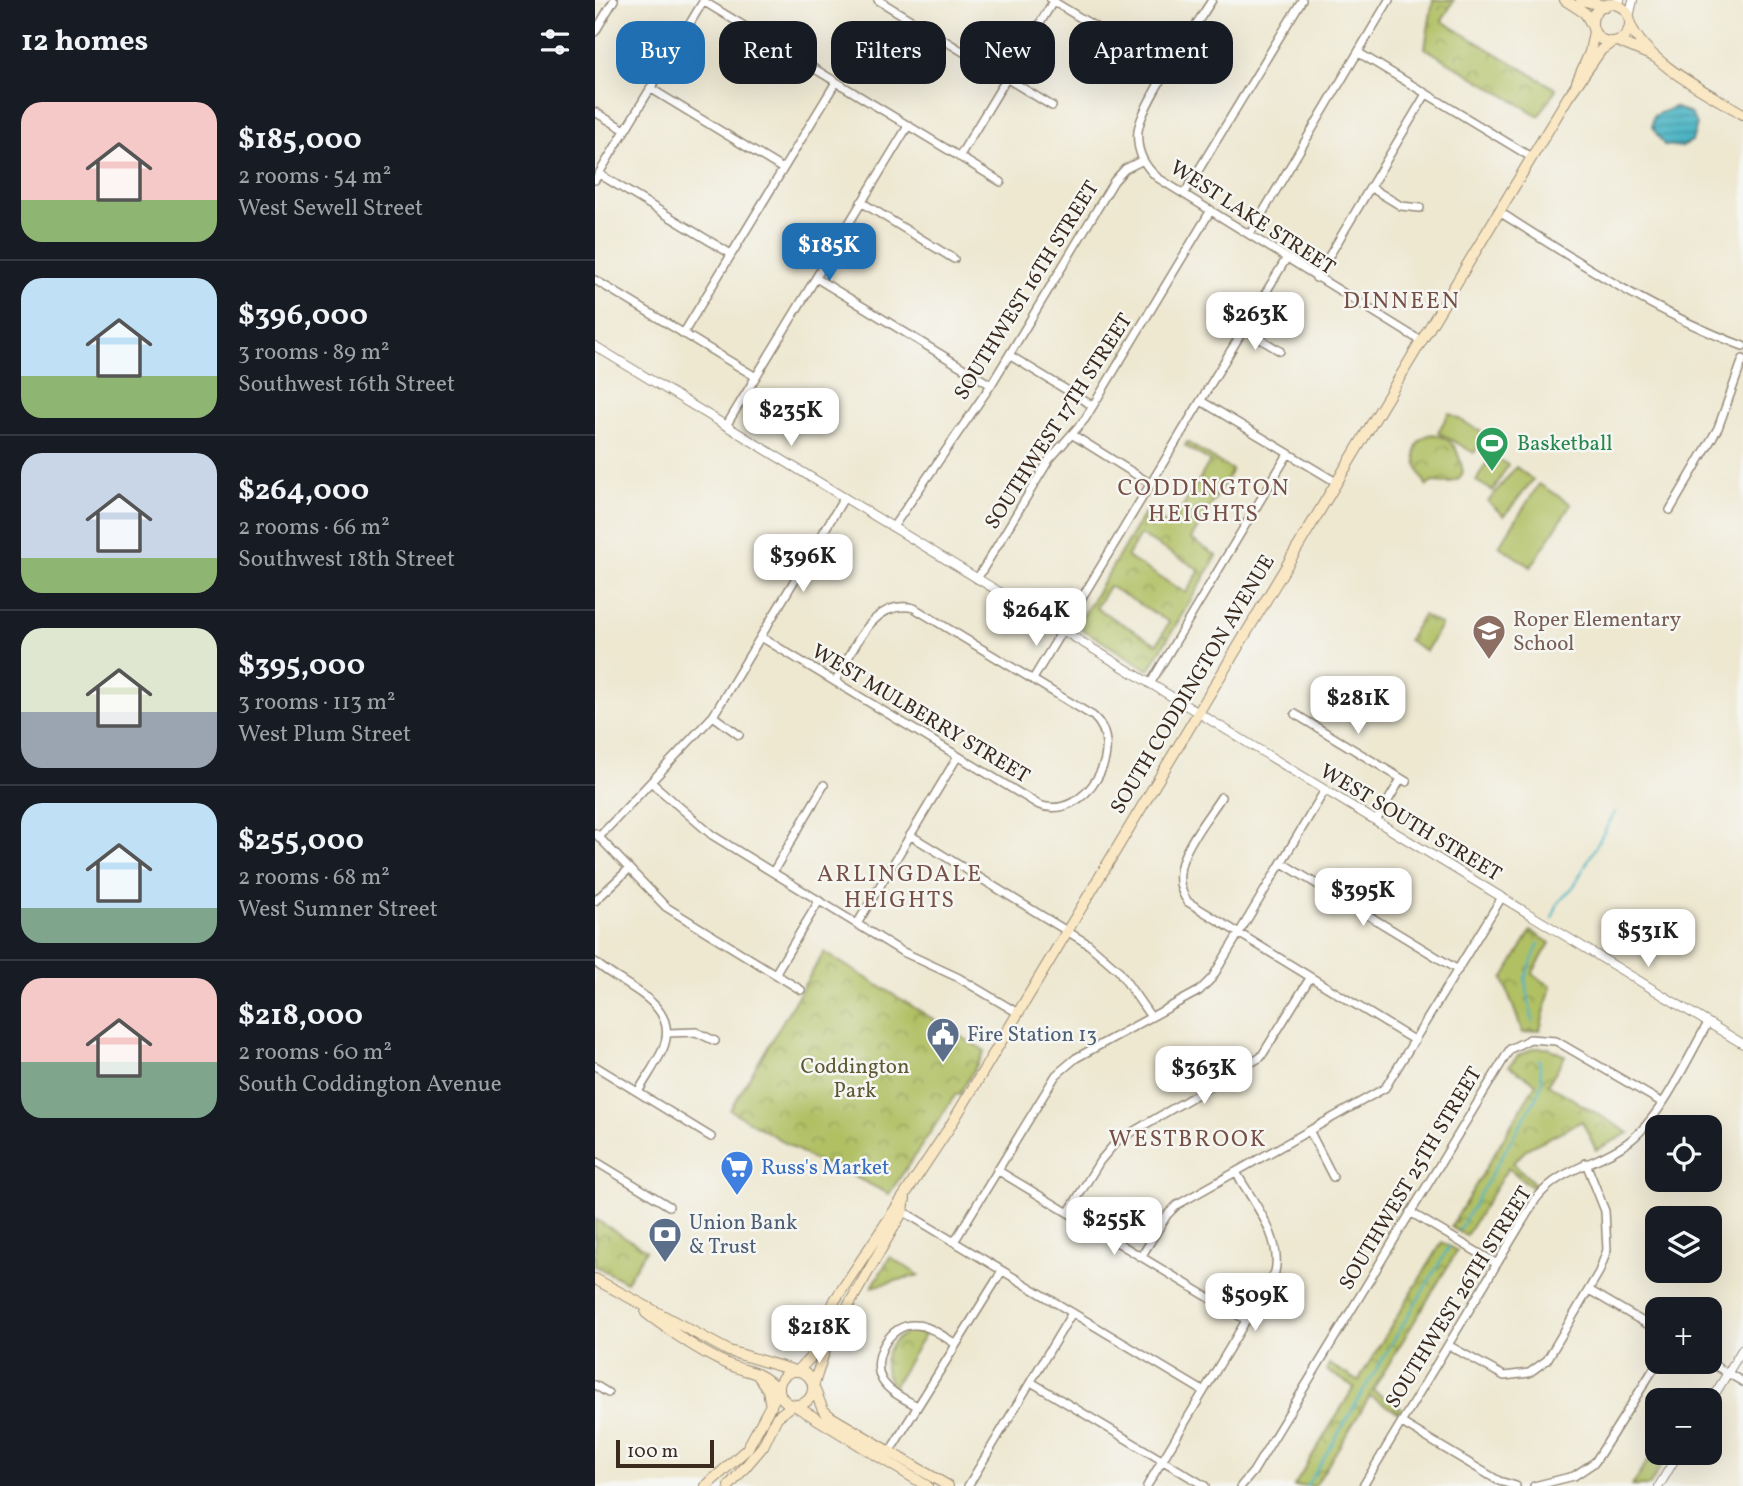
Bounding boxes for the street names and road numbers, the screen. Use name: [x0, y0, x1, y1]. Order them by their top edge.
street label: WEST LAKE STREET: [1164, 154, 1341, 283]
street label: SOUTHWEST 16TH STREET: [948, 176, 1107, 406]
street label: SOUTHWEST 17TH STREET: [978, 308, 1140, 535]
street label: SOUTH CODDINGTON AVENUE: [1104, 550, 1282, 820]
street label: WEST MULBERRY STREET: [806, 637, 1035, 791]
street label: WEST SOUTH STREET: [1314, 758, 1506, 889]
street label: SOUTHWEST 25TH STREET: [1333, 1062, 1490, 1296]
street label: SOUTHWEST 26TH STREET: [1379, 1181, 1540, 1414]

